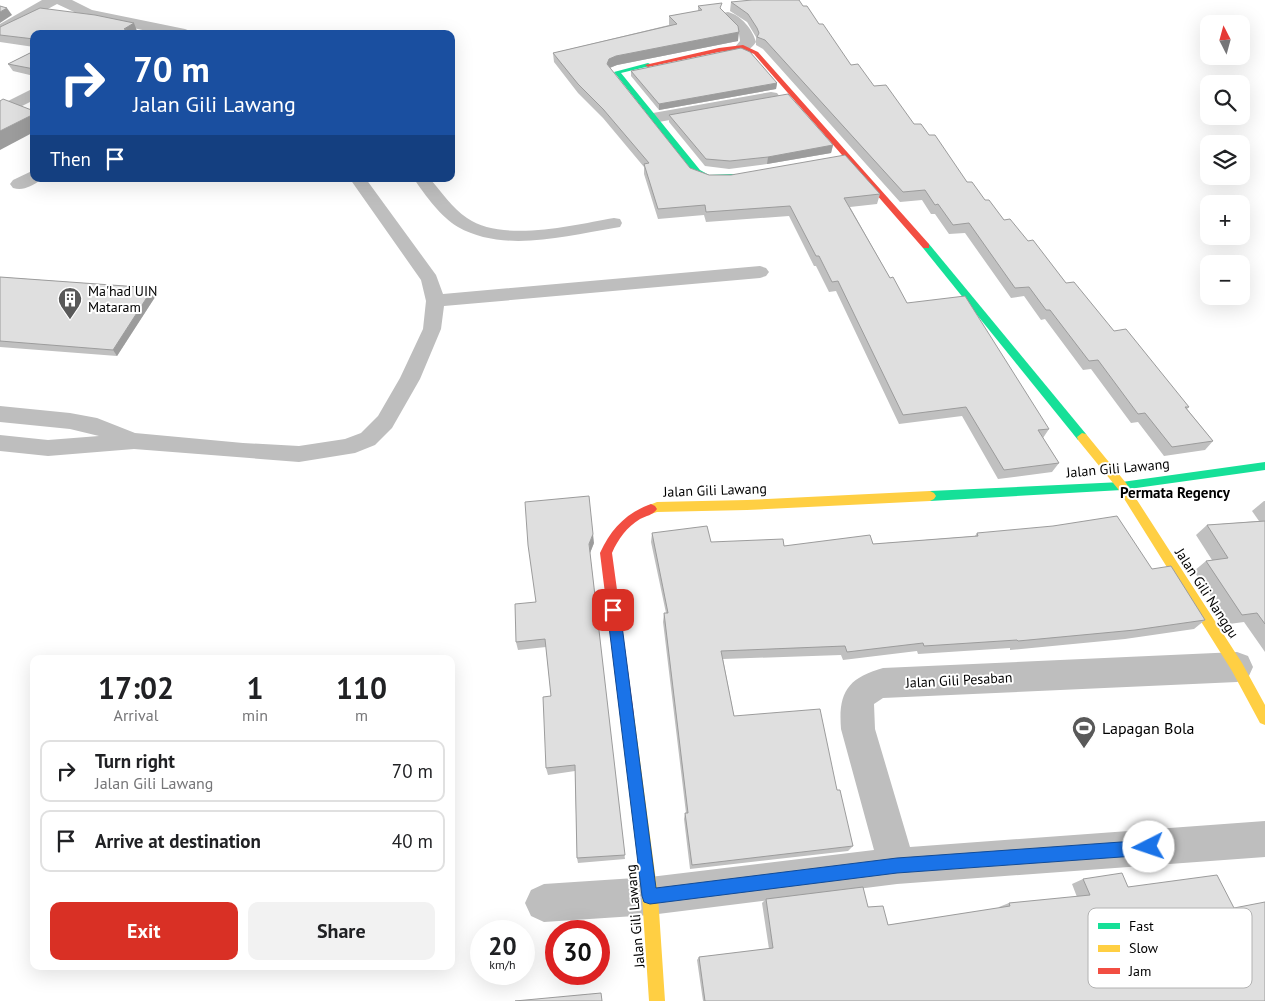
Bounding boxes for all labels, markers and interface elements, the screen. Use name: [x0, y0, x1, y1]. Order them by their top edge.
north arrow: [1200, 15, 1250, 65]
map controls: [1200, 15, 1250, 305]
text: 70 m: [133, 46, 210, 92]
icon: right: [50, 50, 115, 115]
button: search: [1200, 75, 1250, 125]
text: Jalan Gili Lawang: [133, 90, 296, 118]
button: layers: [1200, 135, 1250, 185]
icon: arrive: [101, 145, 129, 173]
text: Then: [50, 147, 91, 171]
button: +: [1200, 195, 1250, 245]
button: −: [1200, 255, 1250, 305]
place label: Ma'had UIN Mataram: [88, 282, 157, 316]
building icon: Ma'had UIN Mataram: [57, 286, 83, 320]
street label: Jalan Gili Lawang: [1065, 455, 1170, 482]
street label: Jalan Gili Lawang: [662, 479, 767, 501]
district label: Permata Regency: [1120, 483, 1231, 502]
street label: Jalan Gili Nanggu: [1171, 544, 1243, 641]
pin: [592, 589, 634, 631]
icon: arrive: [599, 596, 627, 624]
text: 17:02: [98, 668, 174, 707]
text: 1: [247, 668, 264, 707]
text: 110: [336, 668, 387, 707]
street label: Jalan Gili Pesaban: [904, 668, 1013, 692]
text: Arrival: [114, 705, 158, 725]
text: min: [242, 705, 268, 725]
text: m: [355, 705, 368, 725]
sports icon: Lapagan Bola: [1071, 715, 1097, 749]
place label: Lapagan Bola: [1102, 718, 1195, 738]
text: Turn right: [95, 749, 175, 773]
icon: right: [52, 757, 80, 785]
text: 70 m: [392, 759, 433, 783]
text: Jalan Gili Lawang: [95, 773, 213, 793]
position arrow: [1122, 820, 1174, 872]
icon: arrive: [52, 827, 80, 855]
text: Arrive at destination: [95, 829, 261, 853]
text: 40 m: [392, 829, 433, 853]
street label: Jalan Gili Lawang: [622, 864, 649, 969]
button: Exit: [50, 902, 238, 960]
button: Share: [248, 902, 435, 960]
legend: [1088, 908, 1252, 988]
text: Fast: [1129, 917, 1154, 935]
speed limit sign: 30: [545, 920, 610, 985]
text: 20: [488, 930, 517, 962]
text: Slow: [1129, 939, 1159, 957]
text: km/h: [489, 957, 516, 972]
text: Jam: [1128, 962, 1151, 980]

